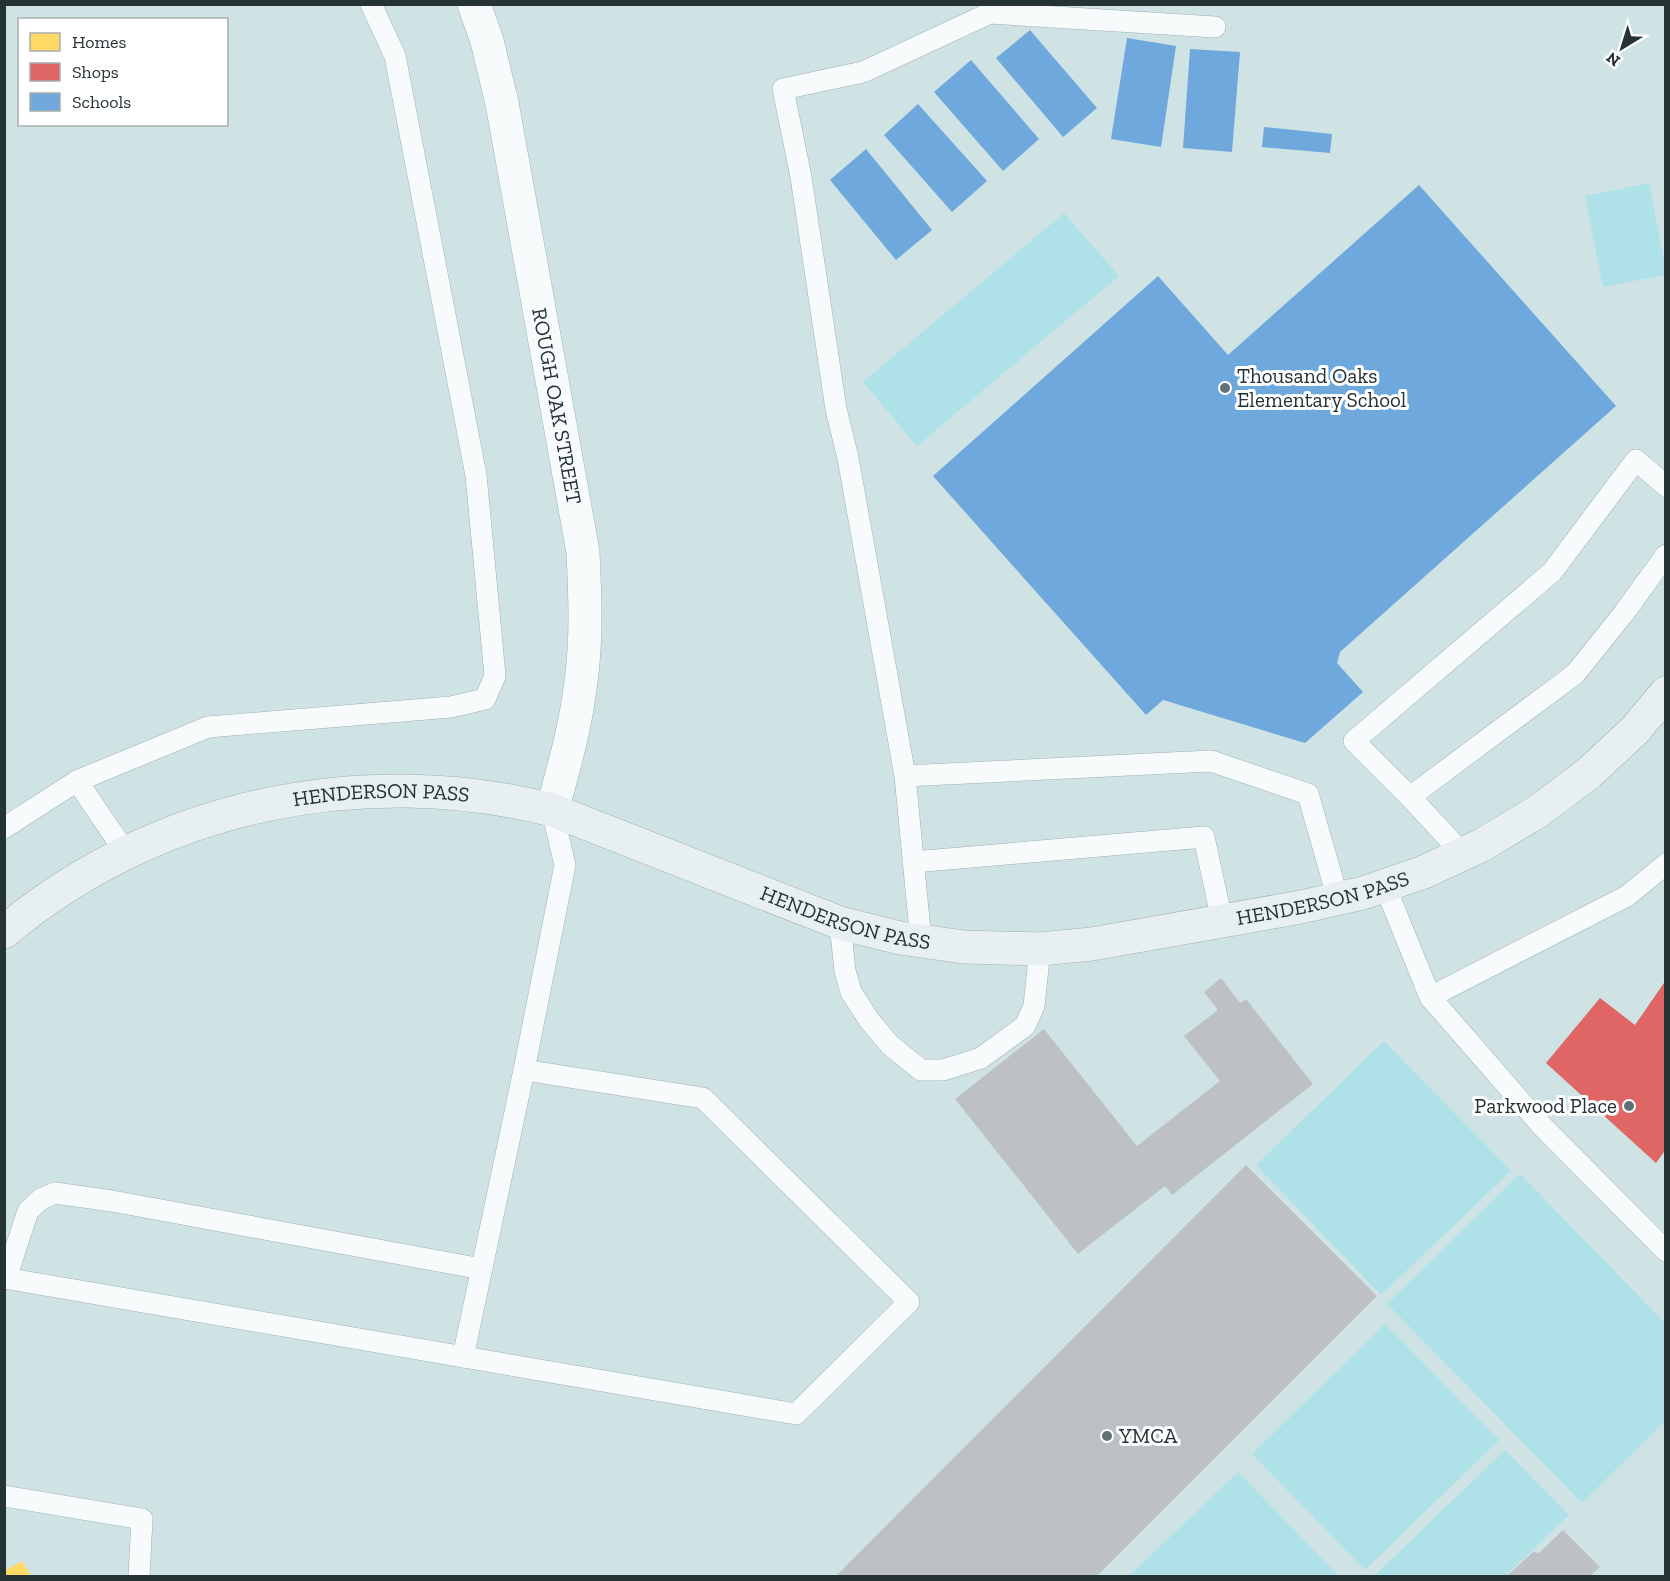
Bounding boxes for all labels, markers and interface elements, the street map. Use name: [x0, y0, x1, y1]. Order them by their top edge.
legend: [18, 18, 228, 126]
north arrow: [1592, 18, 1652, 78]
text: Homes: [72, 31, 126, 53]
text: N: [1602, 48, 1624, 71]
text: Shops: [72, 61, 119, 83]
text: Schools: [72, 91, 131, 113]
street label: ROUGH OAK STREET: [527, 306, 587, 506]
place label: Thousand Oaks Elementary School: [1237, 363, 1407, 412]
marker: Thousand Oaks Elementary School: [1218, 381, 1232, 395]
street label: HENDERSON PASS: [291, 778, 471, 811]
street label: HENDERSON PASS: [1234, 865, 1412, 930]
street label: HENDERSON PASS: [757, 880, 932, 954]
place label: Parkwood Place: [1474, 1093, 1617, 1118]
marker: Parkwood Place: [1622, 1099, 1636, 1113]
place label: YMCA: [1118, 1423, 1178, 1448]
marker: YMCA: [1100, 1429, 1114, 1443]

